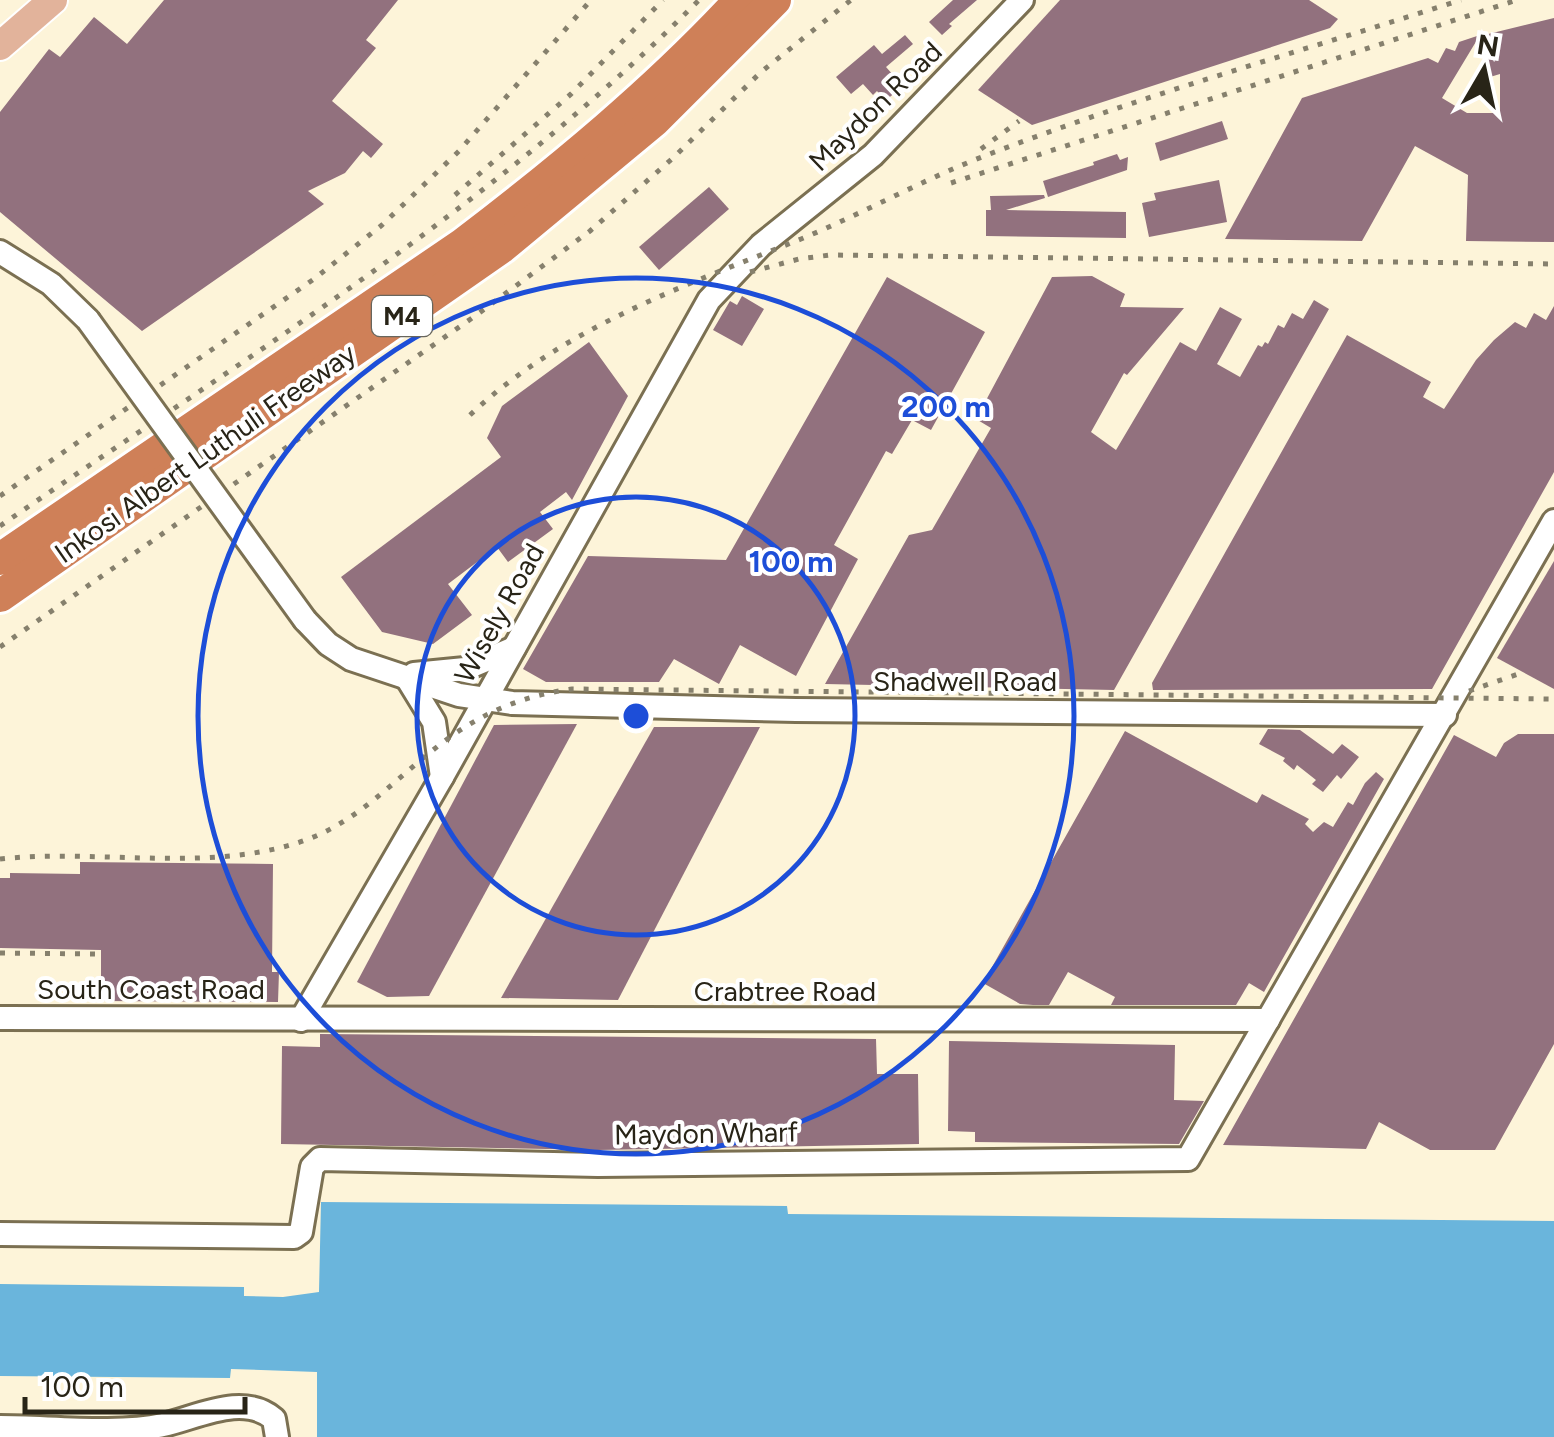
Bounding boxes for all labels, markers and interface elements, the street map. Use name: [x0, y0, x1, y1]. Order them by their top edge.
north arrow: [1434, 20, 1534, 120]
text: N: [1475, 27, 1501, 64]
street label: Maydon Road: [801, 34, 949, 178]
road number: M4: [372, 296, 432, 336]
street label: Inkosi Albert Luthuli Freeway: [48, 336, 362, 570]
text: 200 m: [901, 388, 991, 425]
street label: Wisely Road: [447, 537, 551, 689]
text: 100 m: [749, 543, 833, 580]
street label: Shadwell Road: [873, 664, 1057, 698]
centre of rings: [618, 698, 654, 734]
street label: South Coast Road: [37, 972, 265, 1006]
street label: Crabtree Road: [694, 974, 876, 1008]
street label: Maydon Wharf: [614, 1114, 799, 1152]
scale bar: [25, 1352, 245, 1414]
text: 100 m: [40, 1368, 124, 1405]

